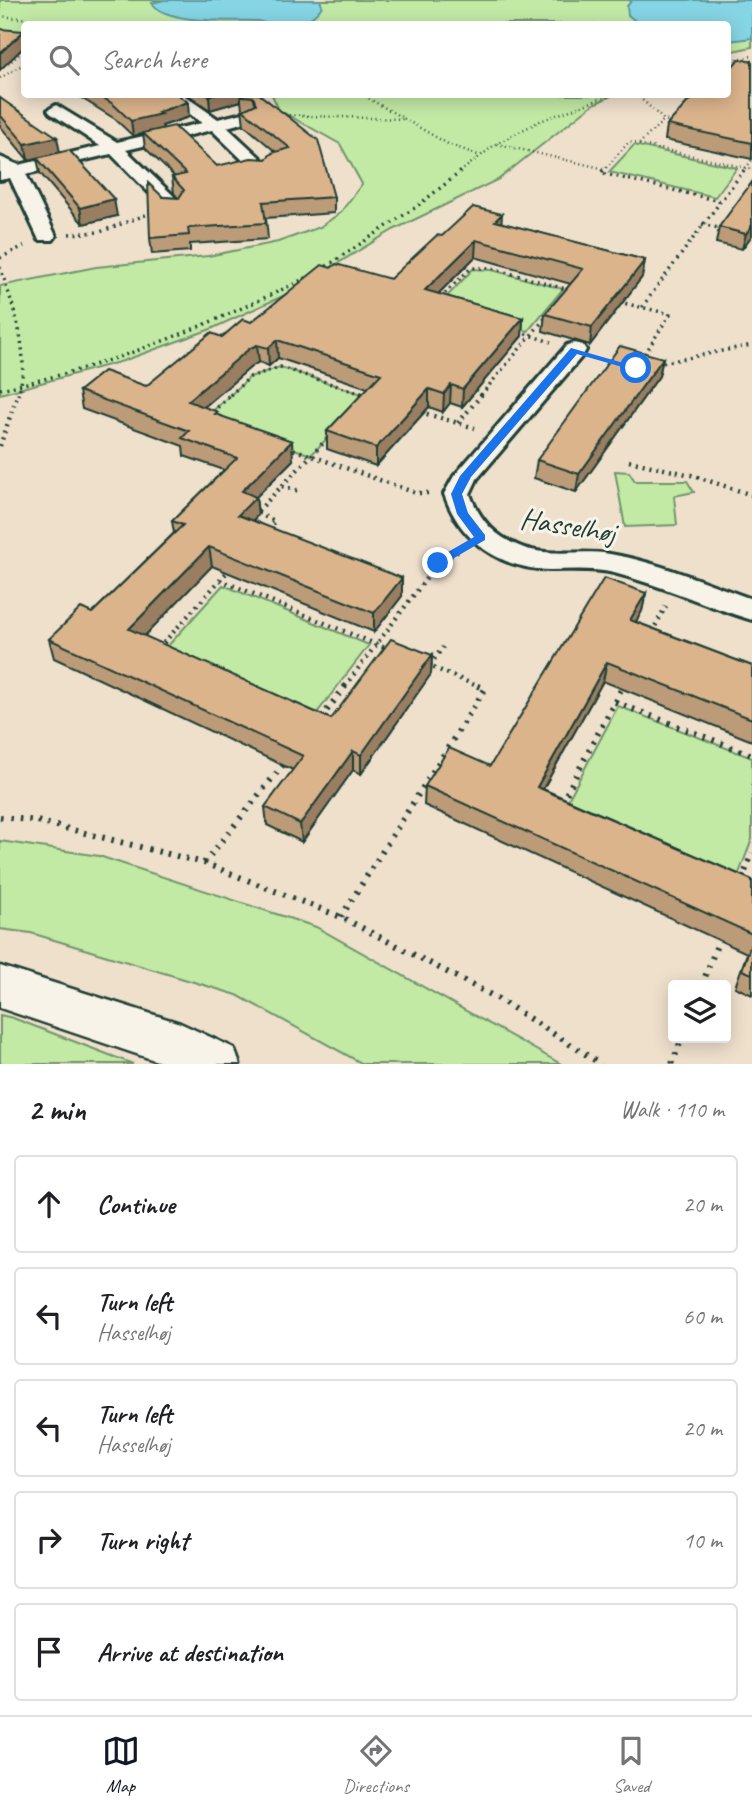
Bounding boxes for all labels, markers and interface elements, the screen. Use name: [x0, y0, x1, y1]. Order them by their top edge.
search box: [21, 21, 731, 98]
icon: search: [45, 41, 83, 79]
text: Search here: [101, 43, 207, 76]
route start: [620, 352, 651, 383]
street label: Hasselhøj: [518, 499, 621, 552]
route end: [422, 547, 453, 578]
map controls: [668, 980, 731, 1043]
button: layers: [668, 980, 731, 1043]
text: 2 min: [28, 1091, 85, 1129]
text: Walk · 110 m: [620, 1095, 724, 1124]
icon: ahead: [30, 1185, 68, 1223]
text: Continue: [97, 1188, 175, 1221]
text: 20 m: [683, 1190, 722, 1219]
text: Turn left: [97, 1285, 172, 1318]
icon: left: [30, 1297, 68, 1335]
text: 60 m: [683, 1302, 722, 1331]
text: Hasselhøj: [97, 1318, 171, 1347]
text: Turn left: [97, 1397, 172, 1430]
icon: left: [30, 1409, 68, 1447]
text: 20 m: [683, 1414, 722, 1443]
text: Hasselhøj: [97, 1430, 171, 1459]
icon: right: [30, 1521, 68, 1559]
text: Turn right: [97, 1524, 188, 1557]
text: 10 m: [683, 1526, 722, 1555]
icon: arrive: [30, 1633, 68, 1671]
text: Arrive at destination: [97, 1636, 283, 1669]
tab: Map: [102, 1732, 140, 1798]
tab: Directions: [343, 1732, 409, 1798]
tab: Saved: [612, 1732, 650, 1798]

